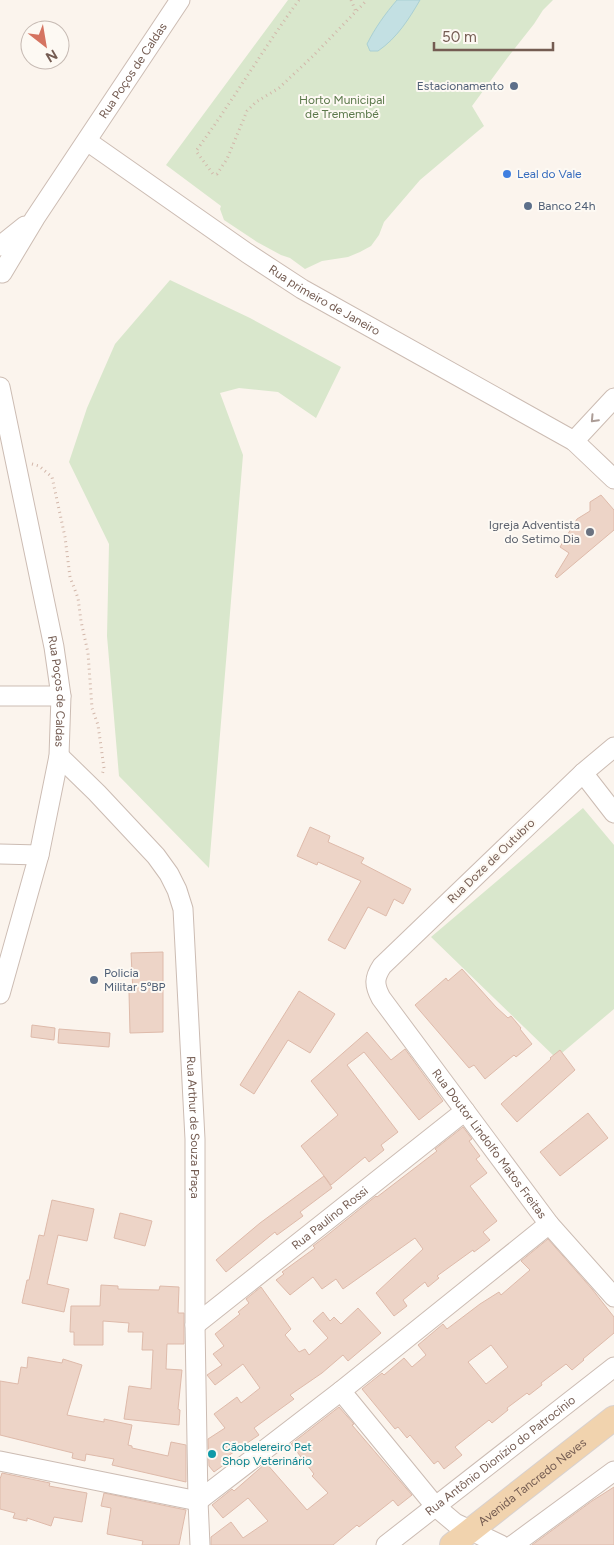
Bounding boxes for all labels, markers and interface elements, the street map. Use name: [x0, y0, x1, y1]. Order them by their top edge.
north arrow: [20, 20, 70, 70]
street label: Rua Poços de Caldas: [96, 20, 170, 121]
scale bar: [434, 20, 553, 52]
text: 50 m: [442, 28, 477, 46]
text: N: [42, 46, 60, 66]
place label: Estacionamento: [417, 79, 504, 93]
marker: Estacionamento: [508, 80, 520, 92]
park label: Horto Municipal de Tremembé: [299, 93, 385, 121]
place label: Leal do Vale: [517, 167, 582, 181]
marker: Leal do Vale: [501, 168, 513, 180]
place label: Banco 24h: [538, 199, 596, 213]
marker: Banco 24h: [522, 200, 534, 212]
street label: Rua primeiro de Janeiro: [266, 262, 383, 338]
one-way arrow: [591, 414, 600, 423]
place label: Igreja Adventista do Setimo Dia: [489, 518, 580, 546]
marker: Igreja Adventista do Setimo Dia: [584, 526, 596, 538]
street label: Rua Poços de Caldas: [45, 634, 68, 748]
street label: Rua Doze de Outubro: [444, 816, 538, 906]
place label: Policia Militar 5ºBP: [104, 966, 166, 994]
marker: Policia Militar 5ºBP: [88, 974, 100, 986]
street label: Rua Arthur de Souza Praça: [184, 1056, 202, 1199]
street label: Rua Doutor Lindolfo Matos Freitas: [429, 1066, 550, 1222]
street label: Rua Paulino Rossi: [289, 1184, 371, 1253]
street label: Rua Antônio Dionízio do Patrocínio: [422, 1393, 578, 1519]
street label: Avenida Tancredo Neves: [476, 1435, 589, 1529]
place label: Cãobelereiro Pet Shop Veterinário: [222, 1440, 312, 1468]
marker: Cãobelereiro Pet Shop Veterinário: [206, 1448, 218, 1460]

